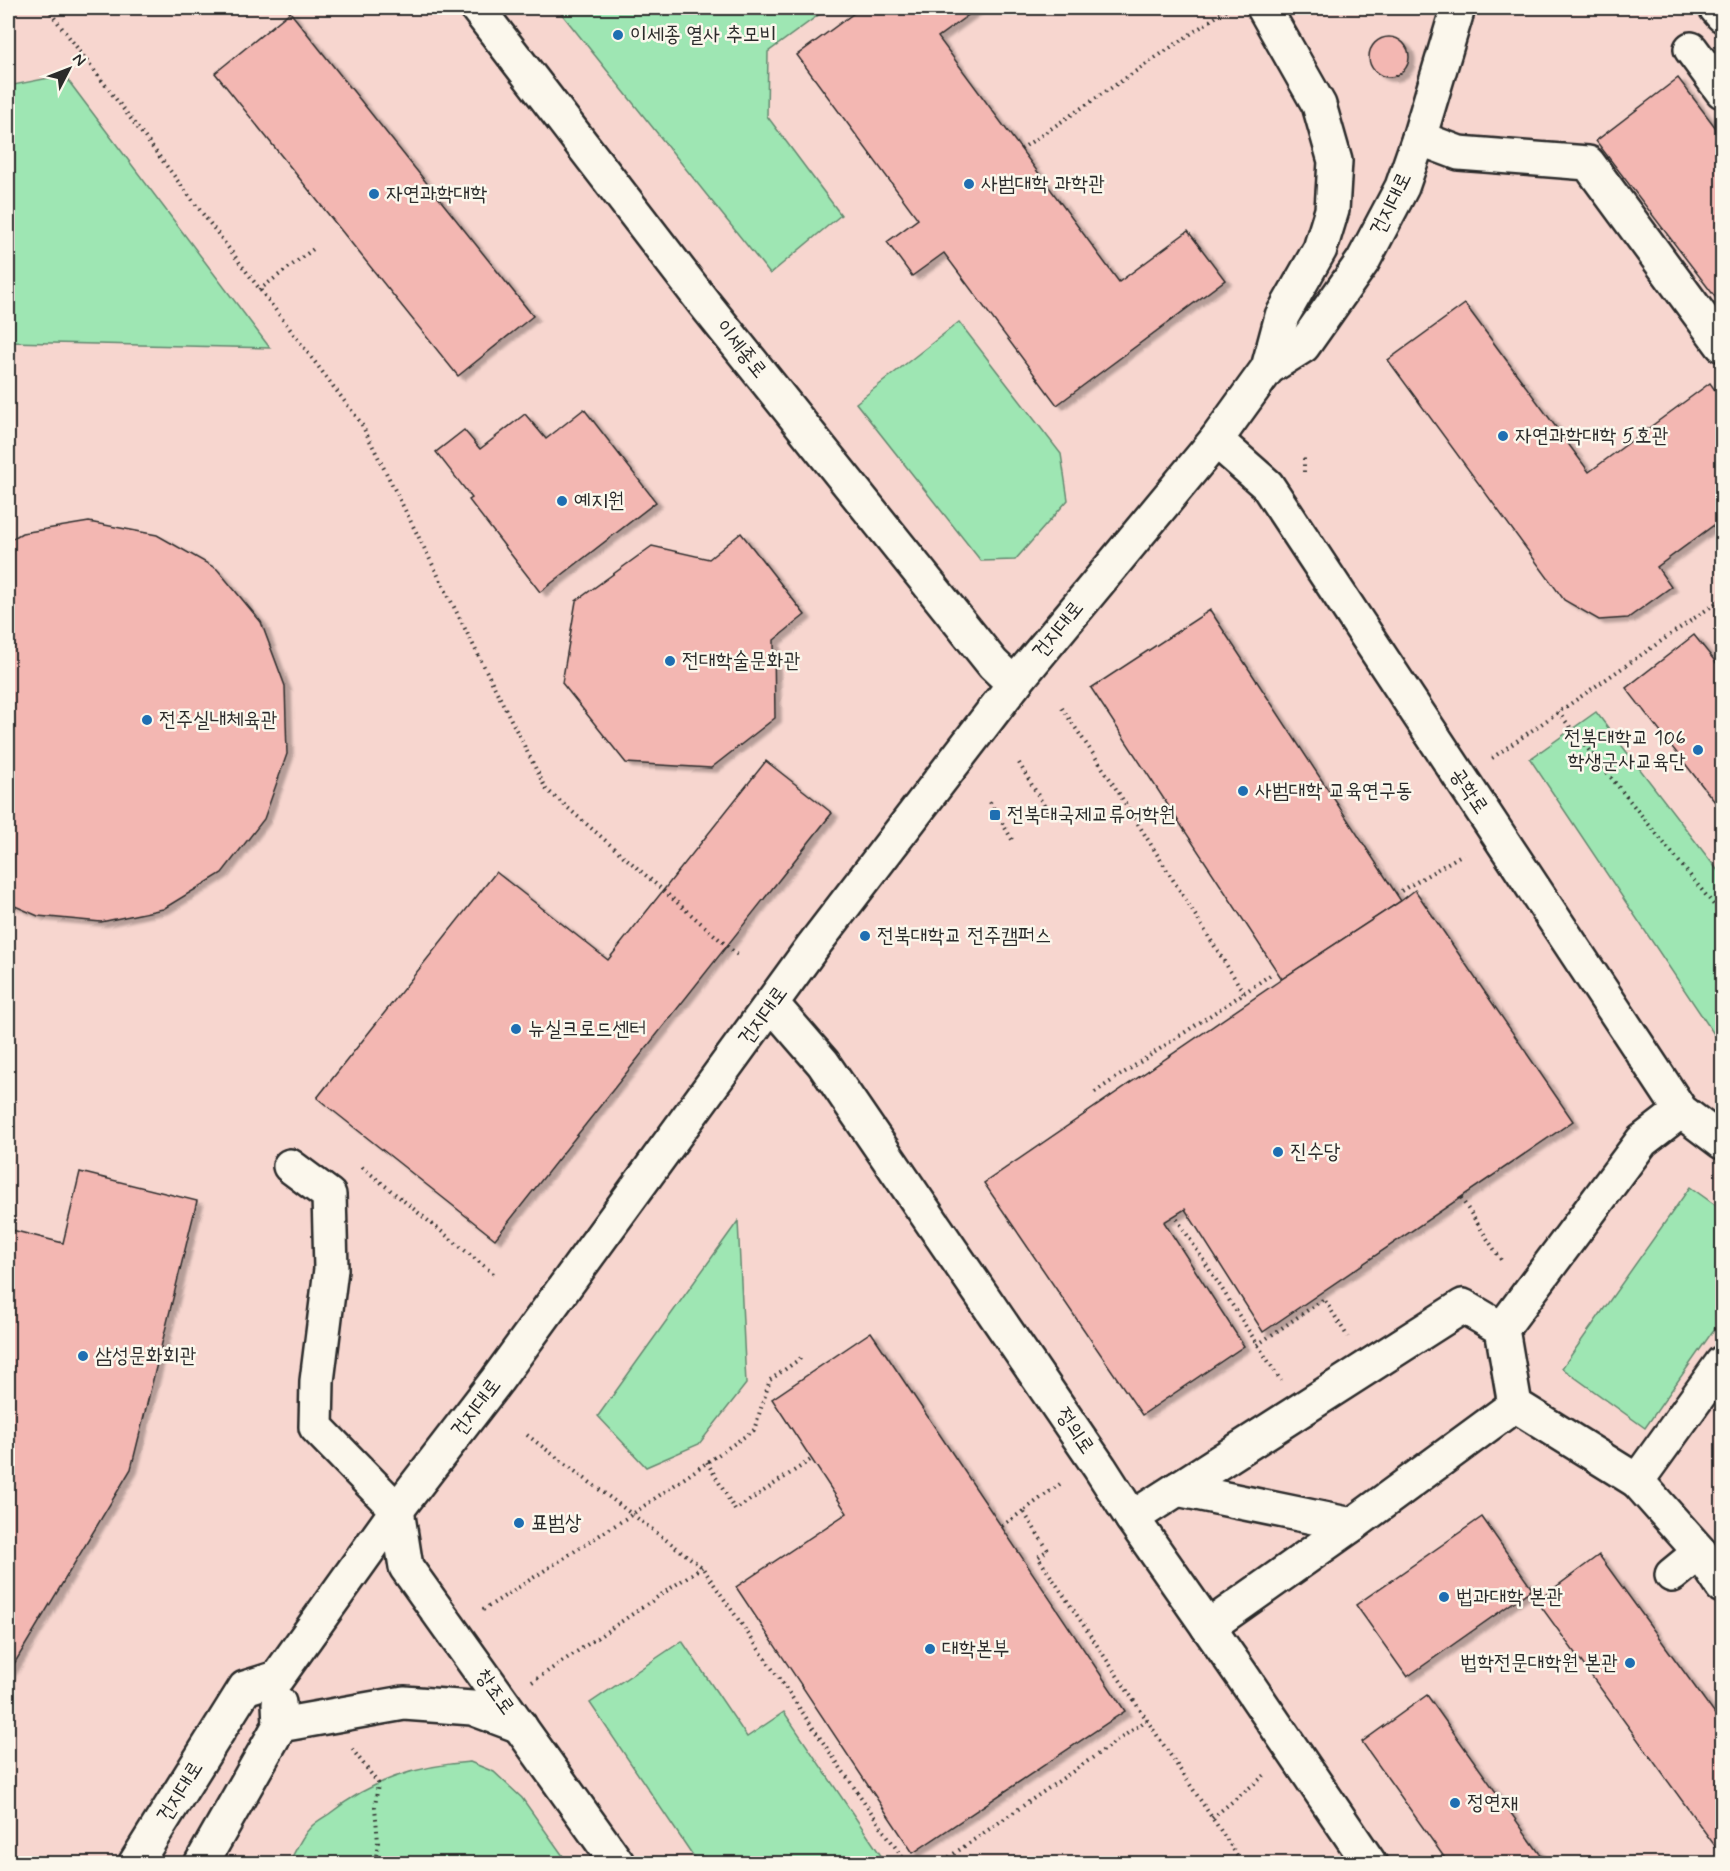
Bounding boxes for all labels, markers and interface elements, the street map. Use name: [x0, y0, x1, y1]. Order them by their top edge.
place label: 이세종 열사 추모비: [630, 21, 777, 49]
marker: 이세종 열사 추모비: [611, 28, 625, 42]
north arrow: [39, 39, 99, 99]
text: N: [68, 49, 90, 71]
street label: 건지대로: [1364, 167, 1418, 241]
place label: 사범대학 과학관: [981, 170, 1105, 198]
marker: 사범대학 과학관: [962, 177, 976, 191]
place label: 자연과학대학: [386, 180, 487, 208]
marker: 자연과학대학: [367, 187, 381, 201]
street label: 이세종로: [709, 314, 773, 384]
place label: 자연과학대학 5호관: [1515, 422, 1669, 450]
marker: 자연과학대학 5호관: [1496, 429, 1510, 443]
place label: 예지원: [574, 487, 625, 515]
marker: 예지원: [555, 494, 569, 508]
street label: 건지대로: [1026, 595, 1090, 665]
place label: 전대학술문화관: [682, 647, 800, 675]
marker: 전대학술문화관: [663, 654, 677, 668]
place label: 전주실내체육관: [159, 706, 277, 734]
marker: 전주실내체육관: [140, 713, 154, 727]
place label: 전북대학교 106 학생군사교육단: [1564, 724, 1686, 776]
marker: 전북대학교 106 학생군사교육단: [1691, 743, 1705, 757]
street label: 공학로: [1443, 762, 1495, 820]
place label: 사범대학 교육연구동: [1255, 777, 1413, 805]
marker: 사범대학 교육연구동: [1236, 784, 1250, 798]
place label: 전북대국제교류어학원: [1007, 801, 1176, 829]
marker: 전북대국제교류어학원: [988, 808, 1002, 822]
place label: 전북대학교 전주캠퍼스: [877, 922, 1052, 950]
marker: 전북대학교 전주캠퍼스: [858, 929, 872, 943]
street label: 건지대로: [732, 980, 794, 1052]
place label: 뉴실크로드센터: [528, 1015, 646, 1043]
marker: 뉴실크로드센터: [509, 1022, 523, 1036]
place label: 진수당: [1290, 1138, 1341, 1166]
marker: 진수당: [1271, 1145, 1285, 1159]
place label: 삼성문화회관: [95, 1342, 196, 1370]
marker: 삼성문화회관: [76, 1349, 90, 1363]
street label: 건지대로: [444, 1373, 508, 1443]
street label: 정의로: [1049, 1402, 1101, 1460]
place label: 표범상: [531, 1509, 582, 1537]
marker: 표범상: [512, 1516, 526, 1530]
place label: 법과대학 본관: [1456, 1583, 1563, 1611]
marker: 법과대학 본관: [1437, 1590, 1451, 1604]
place label: 대학본부: [942, 1635, 1010, 1663]
marker: 대학본부: [923, 1642, 937, 1656]
place label: 법학전문대학원 본관: [1460, 1649, 1618, 1677]
marker: 법학전문대학원 본관: [1623, 1656, 1637, 1670]
street label: 창조로: [469, 1663, 521, 1721]
street label: 건지대로: [150, 1756, 210, 1828]
place label: 정연재: [1467, 1789, 1518, 1817]
marker: 정연재: [1448, 1796, 1462, 1810]

